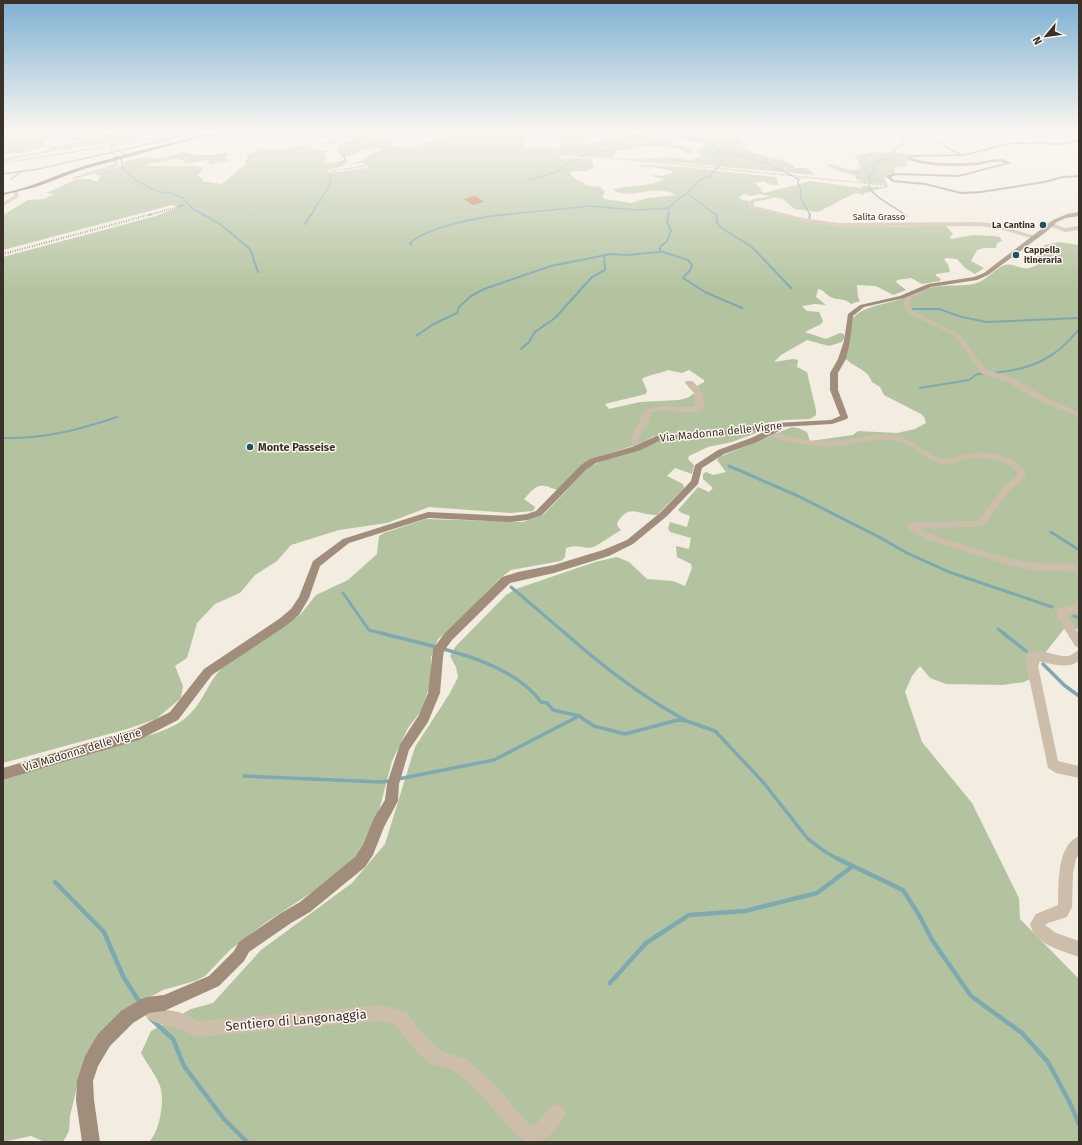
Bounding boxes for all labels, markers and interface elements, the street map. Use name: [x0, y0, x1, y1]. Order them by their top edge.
north arrow: [1026, 16, 1066, 56]
text: N: [1030, 34, 1045, 47]
street label: Salita Grasso: [853, 212, 905, 222]
place label: La Cantina: [992, 220, 1035, 230]
marker: La Cantina: [1038, 220, 1048, 230]
place label: Cappella itineraria: [1024, 245, 1062, 265]
marker: Cappella itineraria: [1011, 250, 1021, 260]
street label: Via Madonna delle Vigne: [659, 419, 783, 445]
place label: Monte Passeise: [258, 441, 335, 454]
marker: Monte Passeise: [245, 442, 255, 452]
street label: Via Madonna delle Vigne: [21, 726, 143, 774]
street label: Sentiero di Langonaggia: [225, 1006, 367, 1034]

